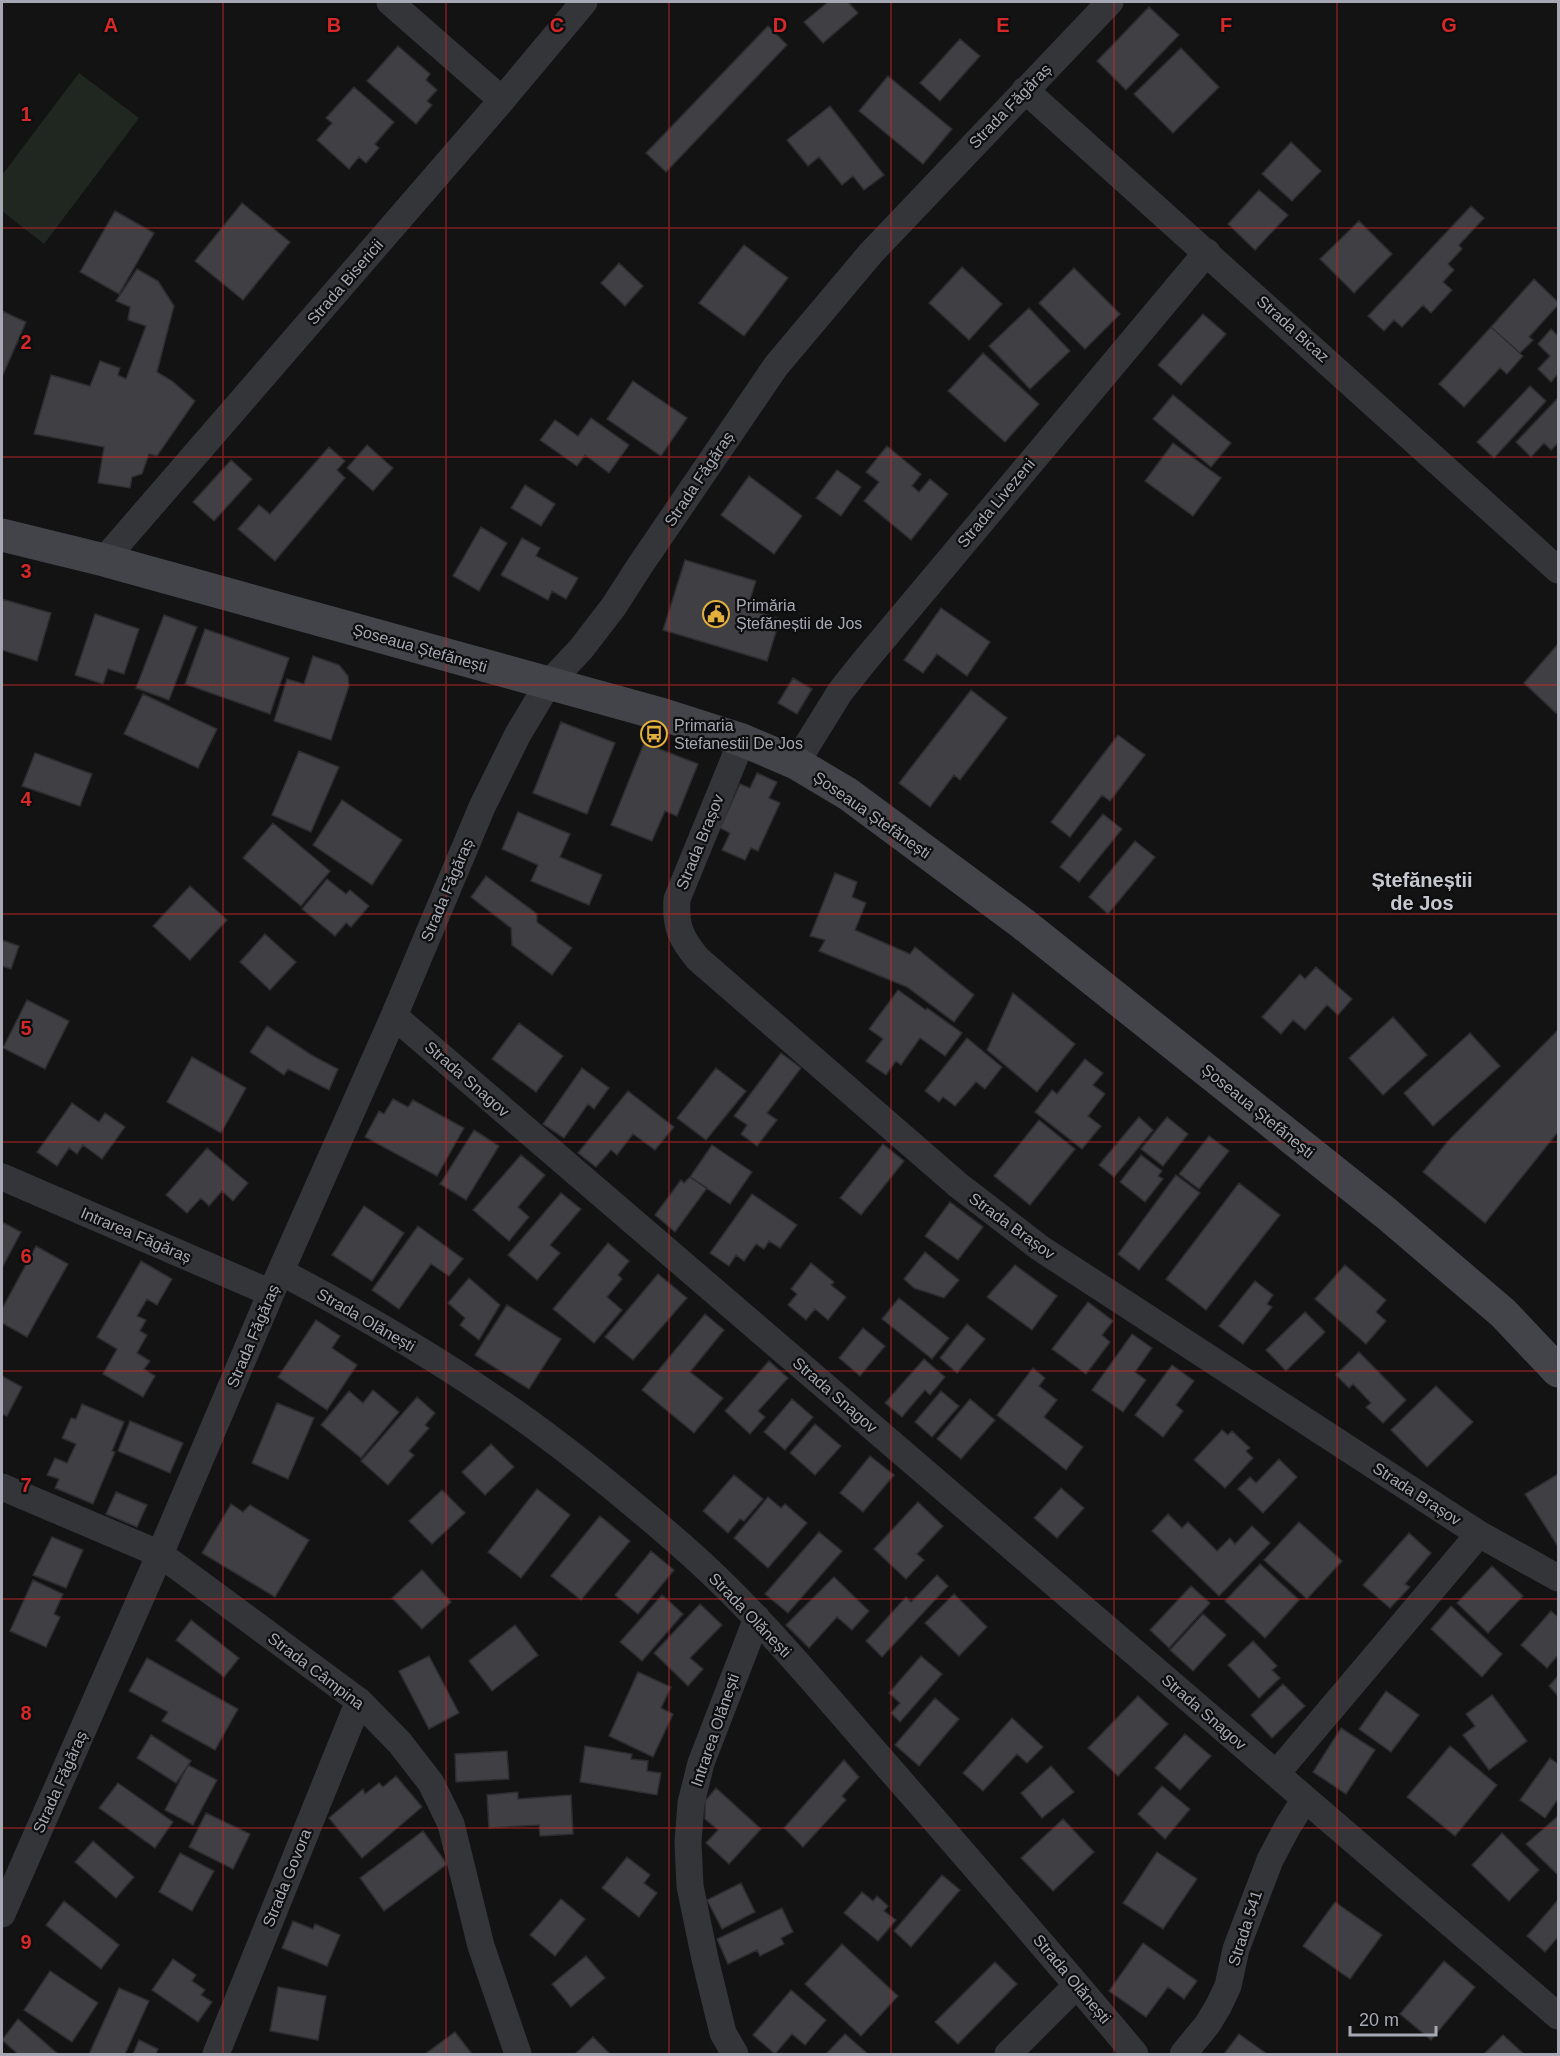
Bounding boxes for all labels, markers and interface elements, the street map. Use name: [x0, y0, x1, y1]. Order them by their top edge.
text: A: [104, 14, 118, 36]
text: B: [327, 14, 341, 36]
text: C: [550, 14, 564, 36]
text: D: [773, 14, 787, 36]
text: E: [996, 14, 1010, 36]
text: F: [1220, 14, 1232, 36]
text: G: [1441, 14, 1457, 36]
street label: Strada Făgăraș: [966, 60, 1054, 152]
text: 1: [20, 103, 32, 125]
street label: Strada Bisericii: [304, 236, 386, 328]
street label: Strada Bicaz: [1254, 292, 1332, 366]
text: 2: [20, 331, 32, 353]
street label: Strada Făgăraș: [661, 429, 737, 529]
street label: Strada Livezeni: [954, 455, 1038, 551]
text: 3: [20, 560, 32, 582]
place label: Primăria Ștefăneștii de Jos: [736, 597, 862, 632]
public building icon: Primăria Ștefăneștii de Jos: [701, 599, 731, 629]
street label: Șoseaua Ștefănești: [351, 621, 489, 675]
place label: Primaria Stefanestii De Jos: [674, 717, 803, 752]
bus stop icon: Primaria Stefanestii De Jos: [639, 719, 669, 749]
street label: Șoseaua Ștefănești: [810, 768, 934, 862]
text: 4: [20, 788, 32, 810]
street label: Strada Brașov: [673, 792, 727, 892]
street label: Strada Făgăraș: [418, 836, 476, 944]
district label: Ștefăneștii de Jos: [1371, 869, 1473, 914]
text: 5: [20, 1017, 32, 1039]
street label: Strada Snagov: [421, 1038, 513, 1120]
street label: Șoseaua Ștefănești: [1199, 1061, 1317, 1161]
street label: Strada Brașov: [966, 1189, 1058, 1263]
street label: Intrarea Făgăraș: [78, 1204, 194, 1266]
text: 6: [20, 1245, 32, 1267]
street label: Strada Făgăraș: [224, 1282, 282, 1390]
street label: Strada Olănești: [314, 1285, 418, 1355]
street label: Strada Snagov: [789, 1354, 881, 1436]
street label: Strada Brașov: [1370, 1459, 1464, 1529]
text: 7: [20, 1474, 32, 1496]
street label: Strada Olănești: [706, 1569, 794, 1661]
street label: Strada Câmpina: [265, 1629, 367, 1713]
street label: Intrarea Olănești: [688, 1671, 742, 1789]
street label: Strada Snagov: [1158, 1671, 1250, 1753]
text: 8: [20, 1702, 32, 1724]
street label: Strada Făgăraș: [30, 1728, 90, 1836]
street label: Strada Govora: [260, 1826, 314, 1929]
street label: Strada 541: [1225, 1888, 1265, 1968]
text: 9: [20, 1931, 32, 1953]
street label: Strada Olănești: [1030, 1931, 1114, 2027]
scale bar: [1350, 1999, 1436, 2037]
text: 20 m: [1359, 2010, 1399, 2030]

